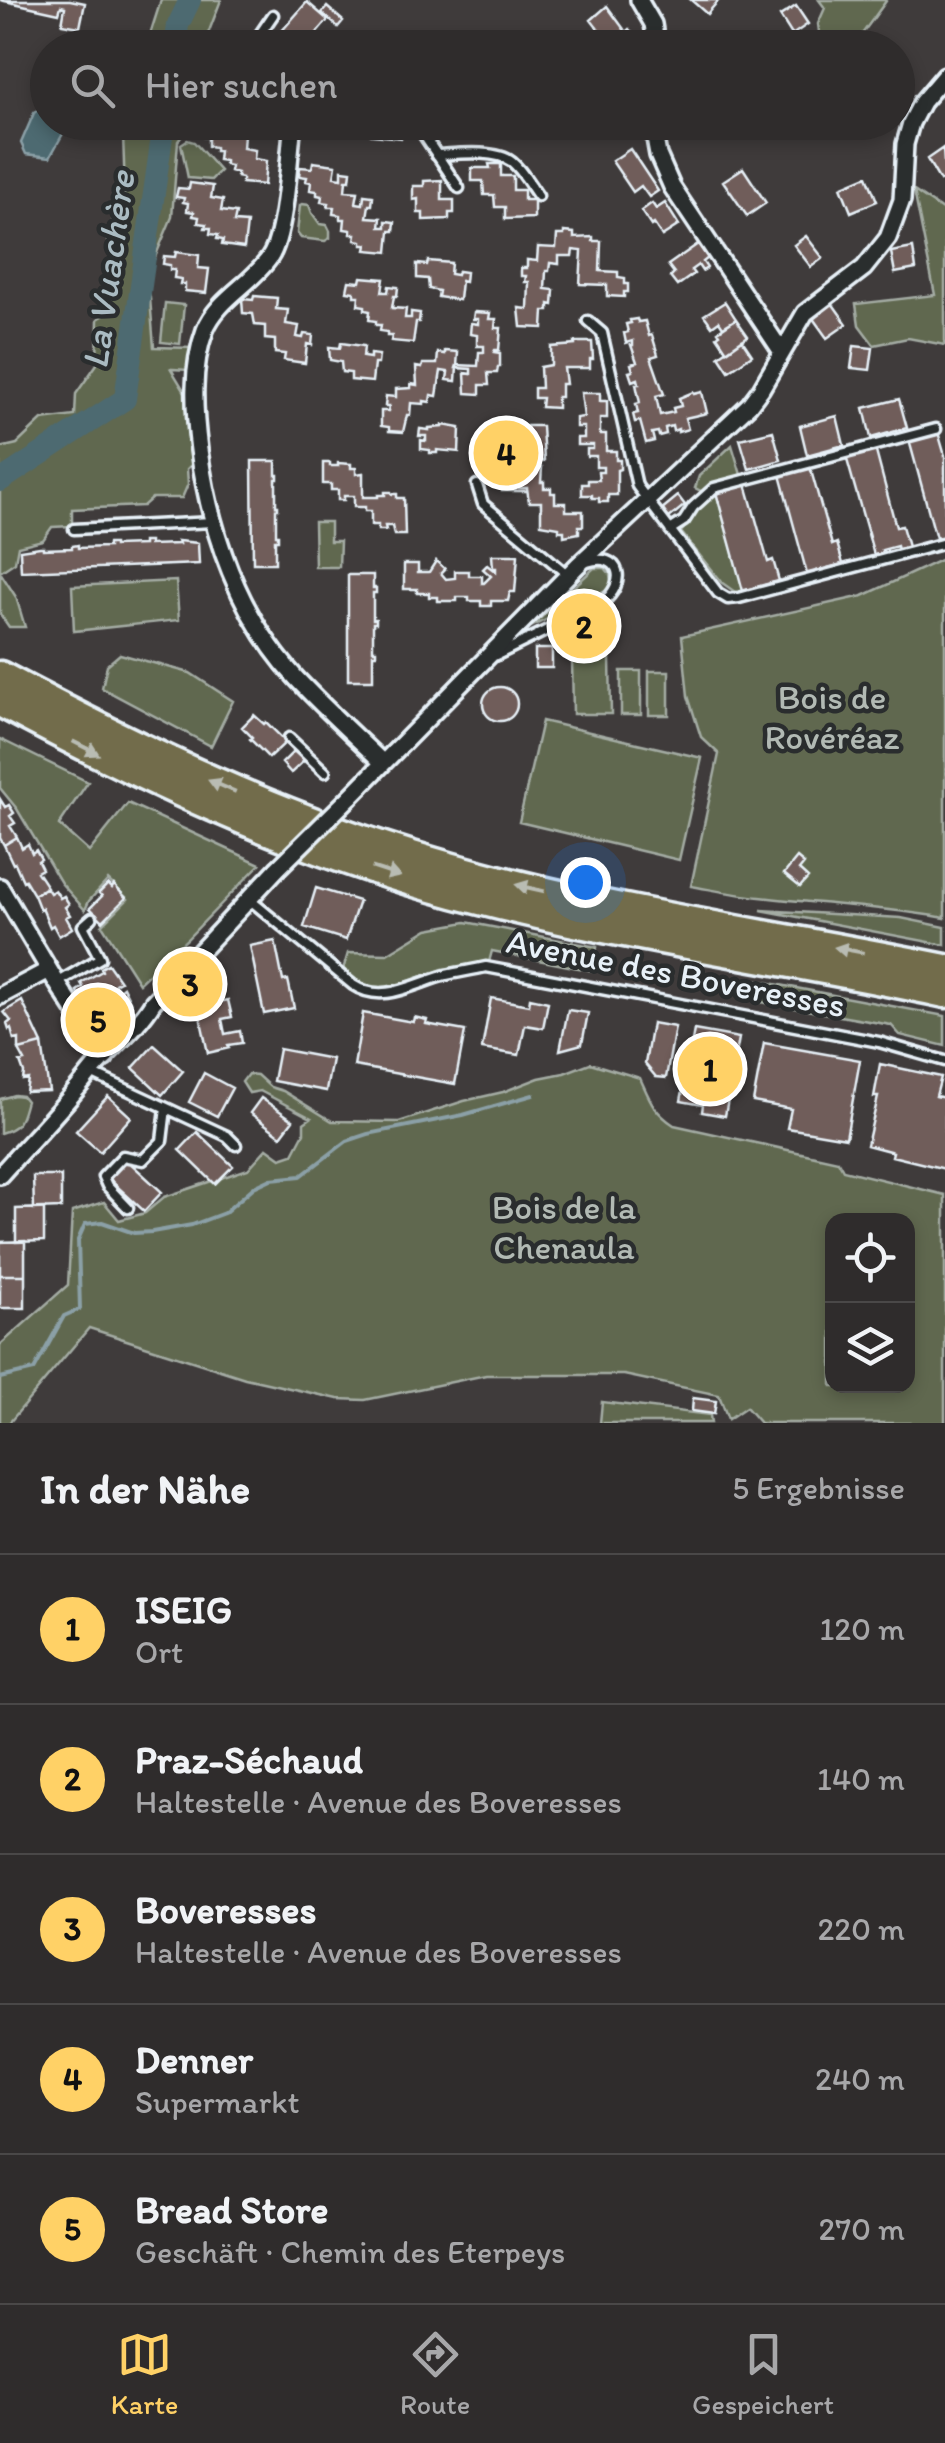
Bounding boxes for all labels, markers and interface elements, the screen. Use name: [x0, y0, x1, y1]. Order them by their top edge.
search box: [30, 30, 915, 140]
icon: search: [65, 58, 120, 113]
text: Hier suchen: [145, 62, 337, 108]
water label: La Vuachère: [71, 166, 145, 372]
pin: 4: [474, 416, 538, 490]
pin: 2: [552, 588, 616, 664]
park label: Bois de Rovéréaz: [764, 676, 900, 758]
one-way arrow: [72, 739, 101, 756]
one-way arrow: [207, 778, 237, 794]
your location: [560, 857, 611, 908]
one-way arrow: [371, 865, 402, 880]
one-way arrow: [514, 880, 545, 895]
street label: Avenue des Boveresses: [503, 920, 849, 1026]
one-way arrow: [834, 942, 865, 958]
pin: 3: [158, 946, 222, 1022]
pin: 5: [66, 982, 130, 1058]
pin: 1: [678, 1032, 742, 1106]
park label: Bois de la Chenaula: [492, 1186, 636, 1268]
map controls: [825, 1213, 915, 1393]
button: locate: [825, 1213, 915, 1303]
button: layers: [825, 1303, 915, 1393]
text: In der Nähe: [40, 1463, 250, 1514]
text: 5 Ergebnisse: [732, 1469, 905, 1507]
text: ISEIG: [135, 1587, 232, 1633]
text: 1: [65, 1610, 80, 1648]
text: 120 m: [819, 1610, 905, 1648]
text: Ort: [135, 1633, 183, 1671]
text: Praz-Séchaud: [135, 1737, 363, 1783]
text: 2: [64, 1760, 81, 1798]
text: 140 m: [817, 1760, 905, 1798]
text: Haltestelle · Avenue des Boveresses: [135, 1783, 622, 1821]
text: Boveresses: [135, 1887, 316, 1933]
text: 3: [64, 1910, 81, 1948]
text: 220 m: [818, 1910, 905, 1948]
text: Haltestelle · Avenue des Boveresses: [135, 1933, 622, 1971]
text: Denner: [135, 2037, 253, 2083]
text: 4: [63, 2060, 82, 2098]
text: 240 m: [815, 2060, 905, 2098]
text: Supermarkt: [135, 2083, 299, 2121]
text: Bread Store: [135, 2187, 329, 2233]
text: 5: [64, 2210, 81, 2248]
text: 270 m: [818, 2210, 905, 2248]
text: Geschäft · Chemin des Eterpeys: [135, 2233, 565, 2271]
tab: Karte: [111, 2327, 178, 2421]
tab: Route: [400, 2327, 470, 2421]
tab: Gespeichert: [692, 2327, 834, 2421]

